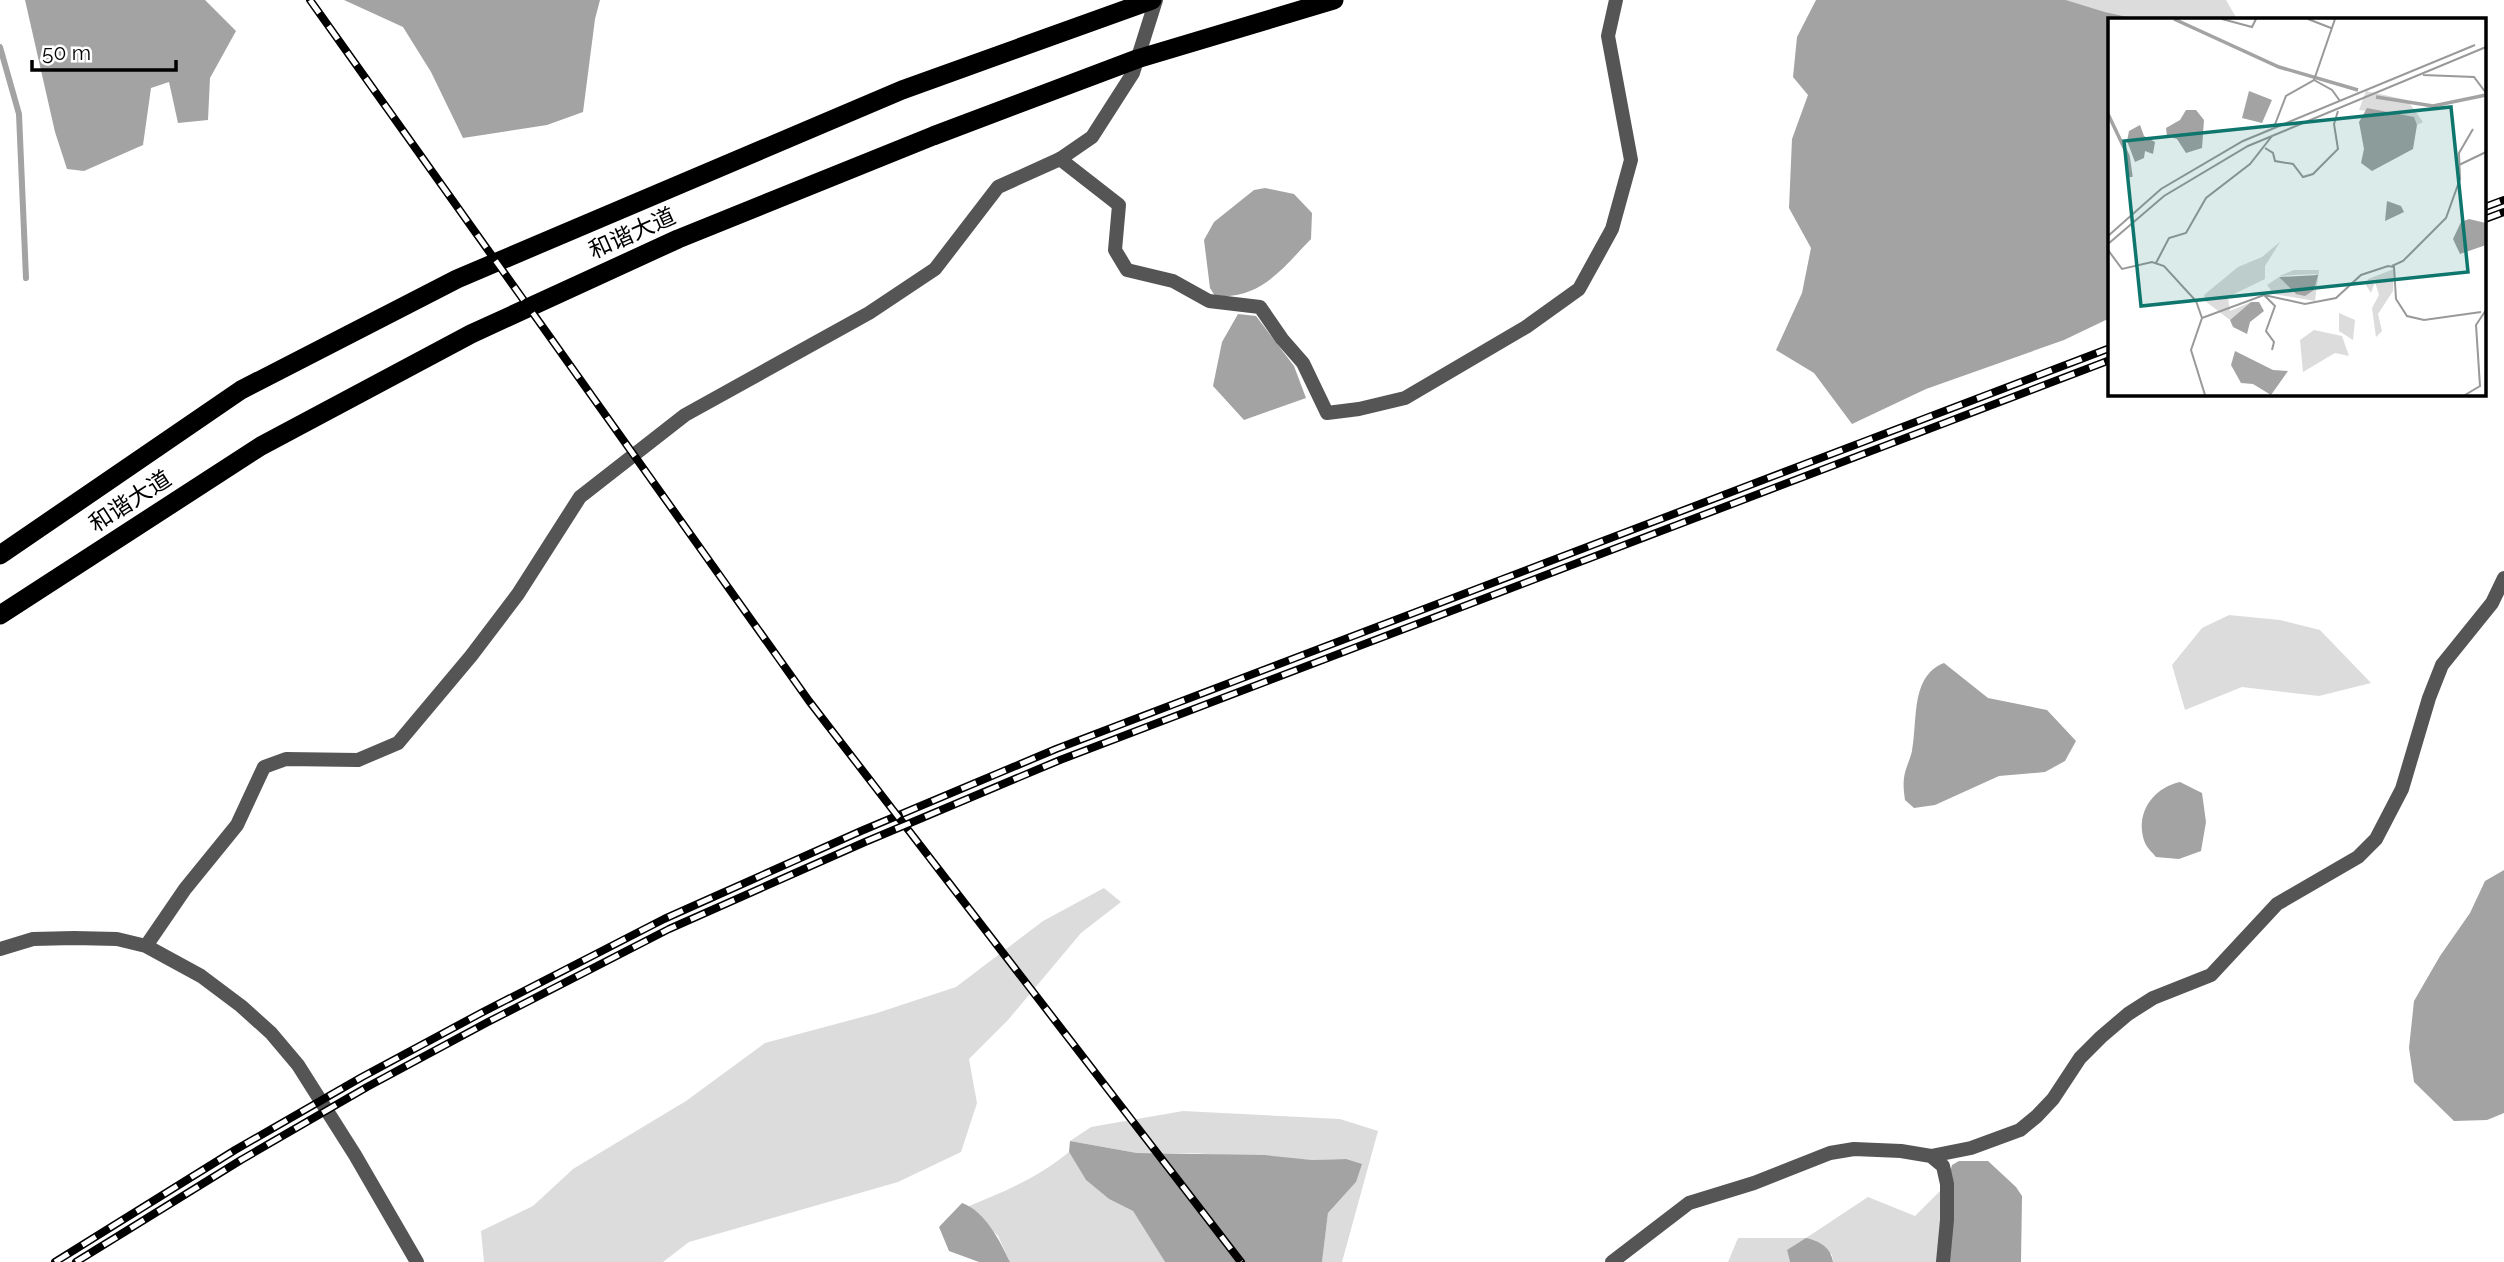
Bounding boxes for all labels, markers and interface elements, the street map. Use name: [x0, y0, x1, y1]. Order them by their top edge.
inset map: [2108, 18, 2486, 396]
scale bar: [32, 28, 175, 72]
text: 50 m: [42, 40, 91, 65]
street label: 和谐大道: [584, 202, 679, 264]
street label: 和谐大道: [84, 464, 176, 537]

